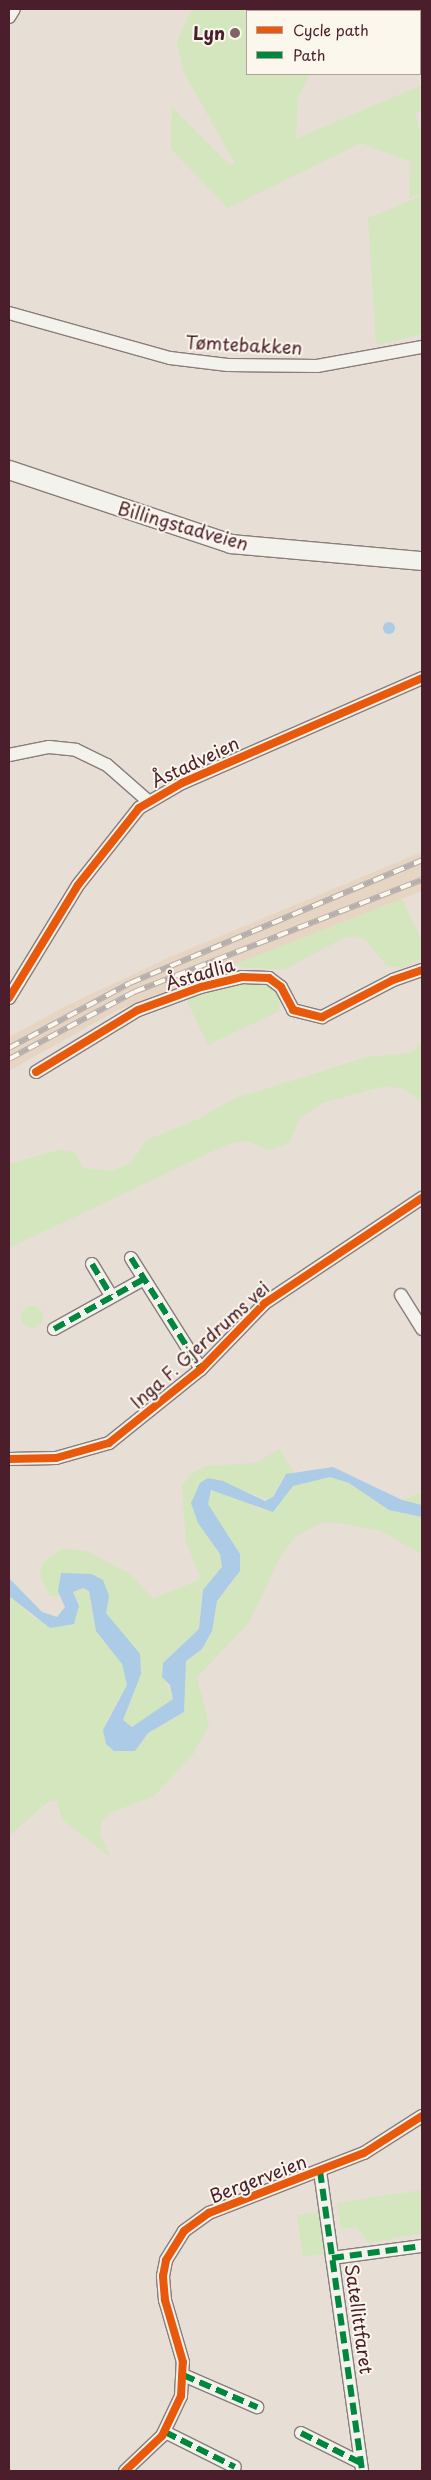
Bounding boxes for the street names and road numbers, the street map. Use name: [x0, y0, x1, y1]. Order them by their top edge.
street label: Tømtebakken: [185, 331, 303, 359]
street label: Billingstadveien: [115, 497, 251, 555]
street label: Åstadveien: [148, 732, 242, 792]
street label: Åstadlia: [163, 954, 237, 994]
street label: Inga F. Gjerdrums vei: [124, 1275, 276, 1415]
street label: Bergerveien: [207, 2151, 309, 2207]
street label: Satellittfaret: [341, 2263, 377, 2375]

